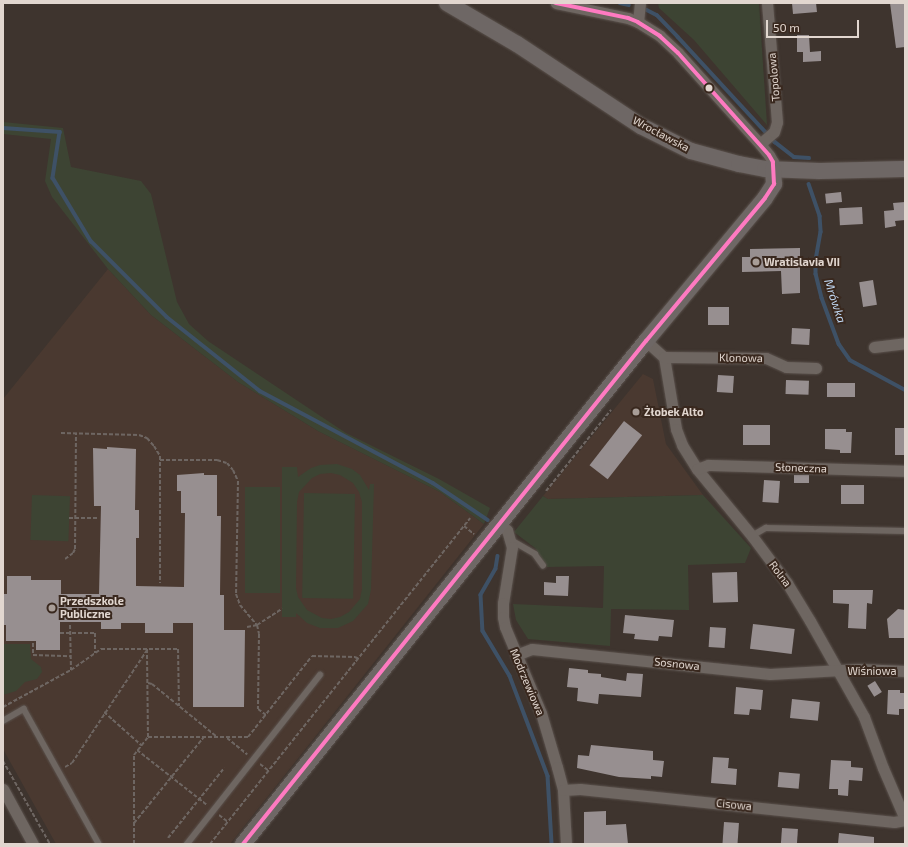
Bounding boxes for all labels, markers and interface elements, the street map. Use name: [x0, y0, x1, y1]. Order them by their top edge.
scale bar: [768, 12, 861, 38]
text: 50 m: [773, 20, 800, 34]
street label: Topolowa: [765, 52, 783, 102]
unlabelled marker: [704, 83, 714, 93]
street label: Wrocławska: [630, 114, 692, 154]
place label: Wratislavia VII: [764, 255, 840, 269]
marker: Wratislavia VII: [751, 257, 761, 267]
water label: Mrówka: [821, 277, 849, 325]
street label: Klonowa: [719, 351, 763, 365]
place label: Żłobek Alto: [644, 405, 704, 419]
marker: Żłobek Alto: [631, 407, 641, 417]
street label: Słoneczna: [775, 461, 827, 475]
street label: Rolna: [766, 559, 794, 589]
place label: Przedszkole Publiczne: [60, 595, 124, 621]
marker: Przedszkole Publiczne: [47, 603, 57, 613]
street label: Modrzewiowa: [507, 647, 547, 717]
street label: Sosnowa: [654, 655, 700, 673]
street label: Wiśniowa: [847, 664, 897, 678]
street label: Cisowa: [715, 797, 753, 813]

